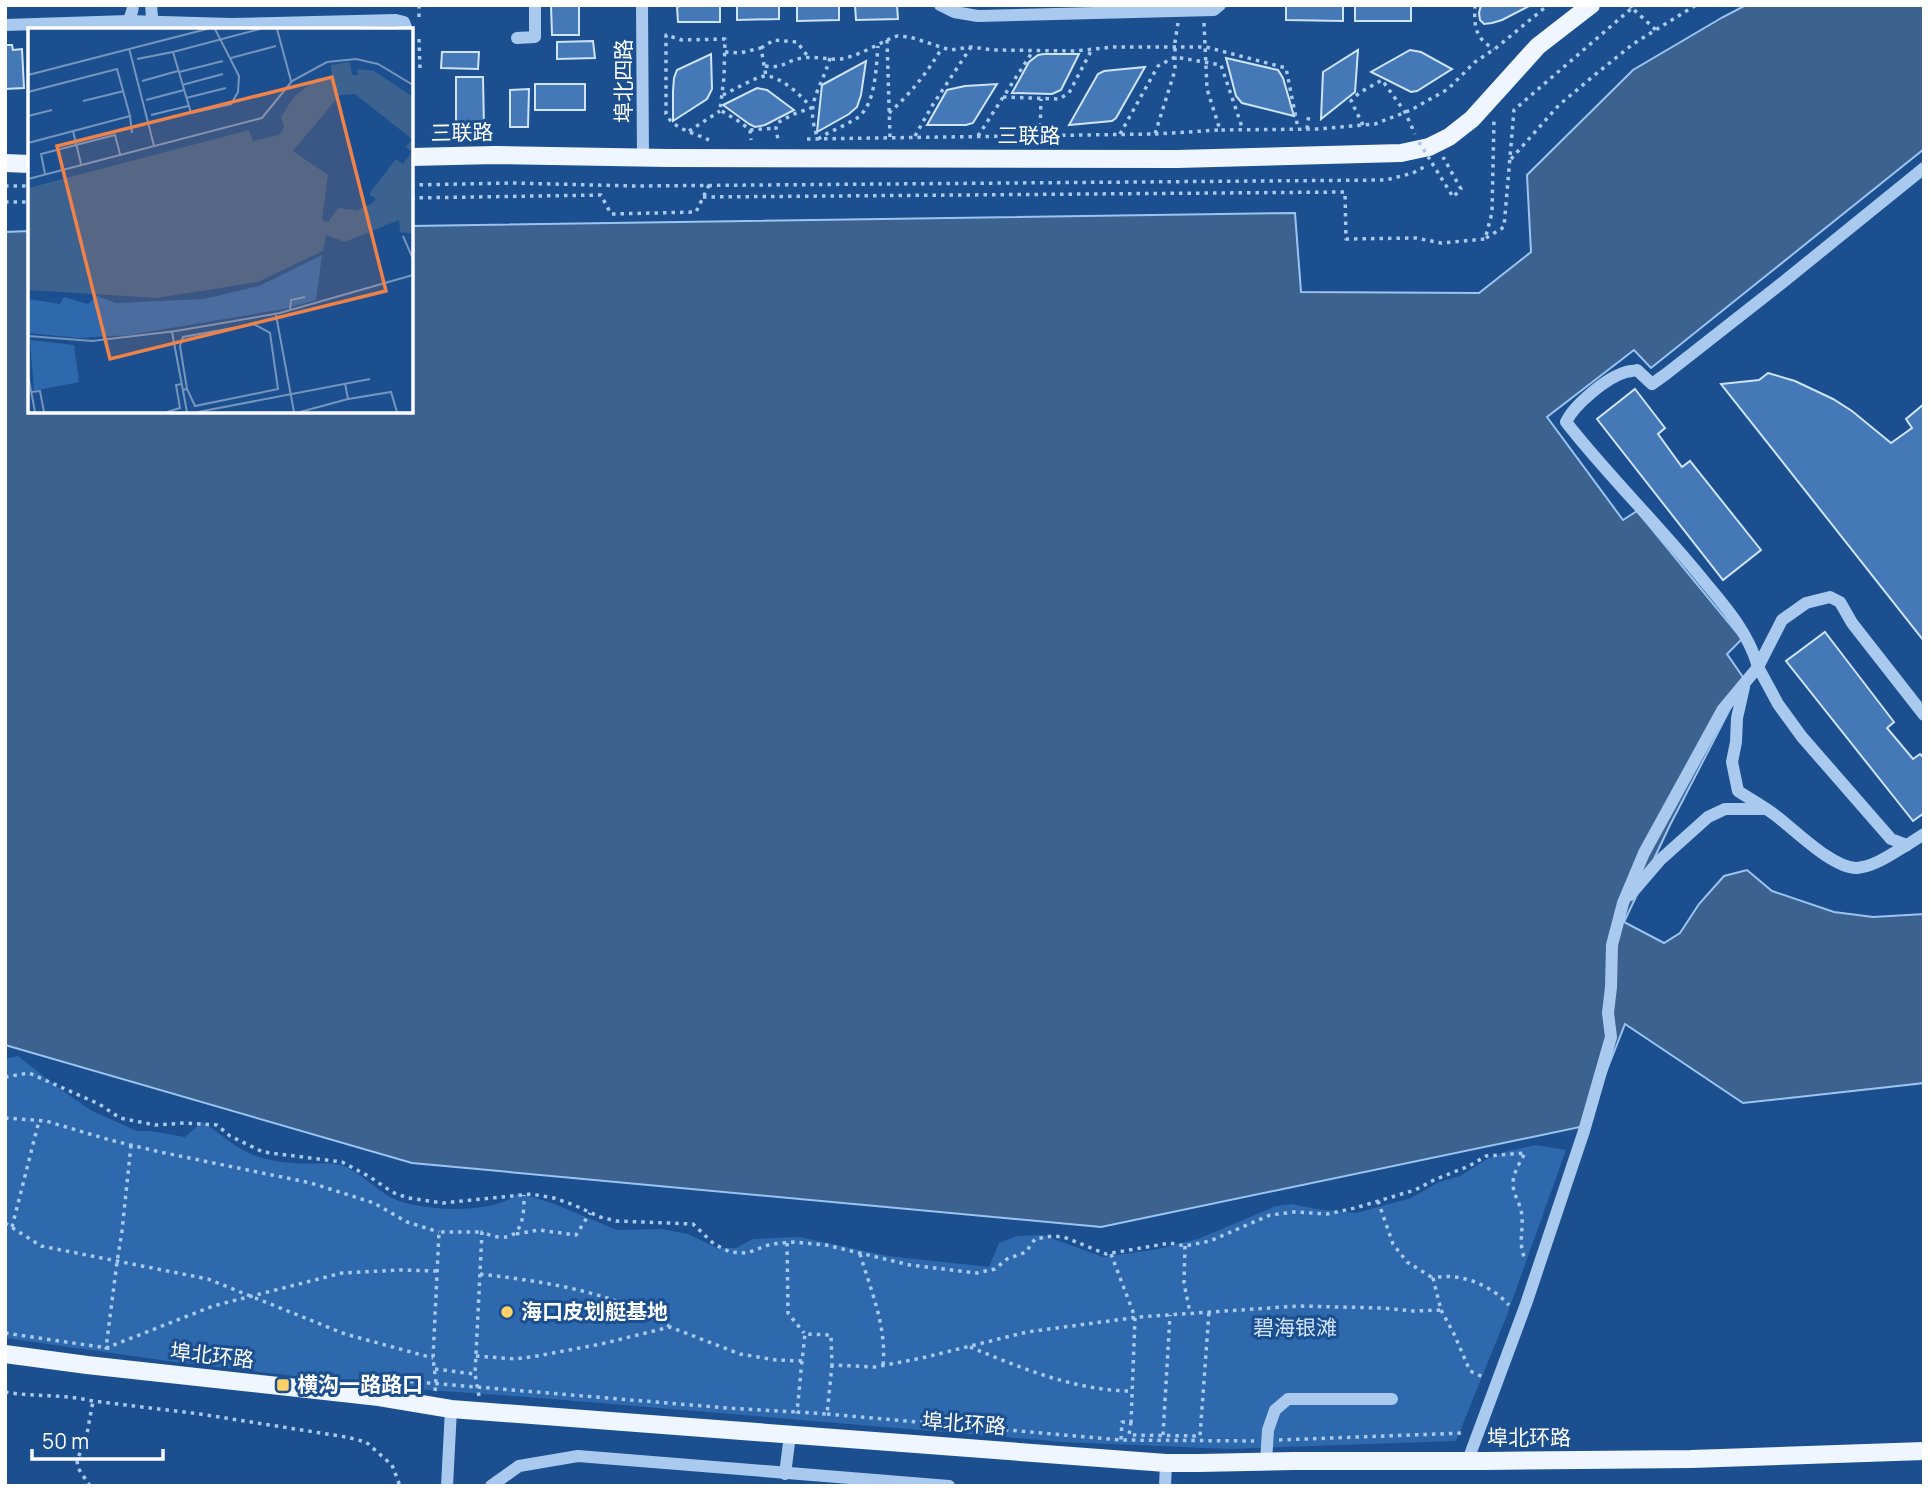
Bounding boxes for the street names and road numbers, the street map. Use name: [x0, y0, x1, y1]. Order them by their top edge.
street label: 埠北四路: [609, 39, 637, 123]
street label: 三联路: [430, 117, 494, 147]
street label: 三联路: [998, 121, 1061, 149]
street label: 埠北环路: [169, 1337, 255, 1373]
street label: 埠北环路: [921, 1406, 1007, 1440]
street label: 埠北环路: [1487, 1423, 1571, 1451]

